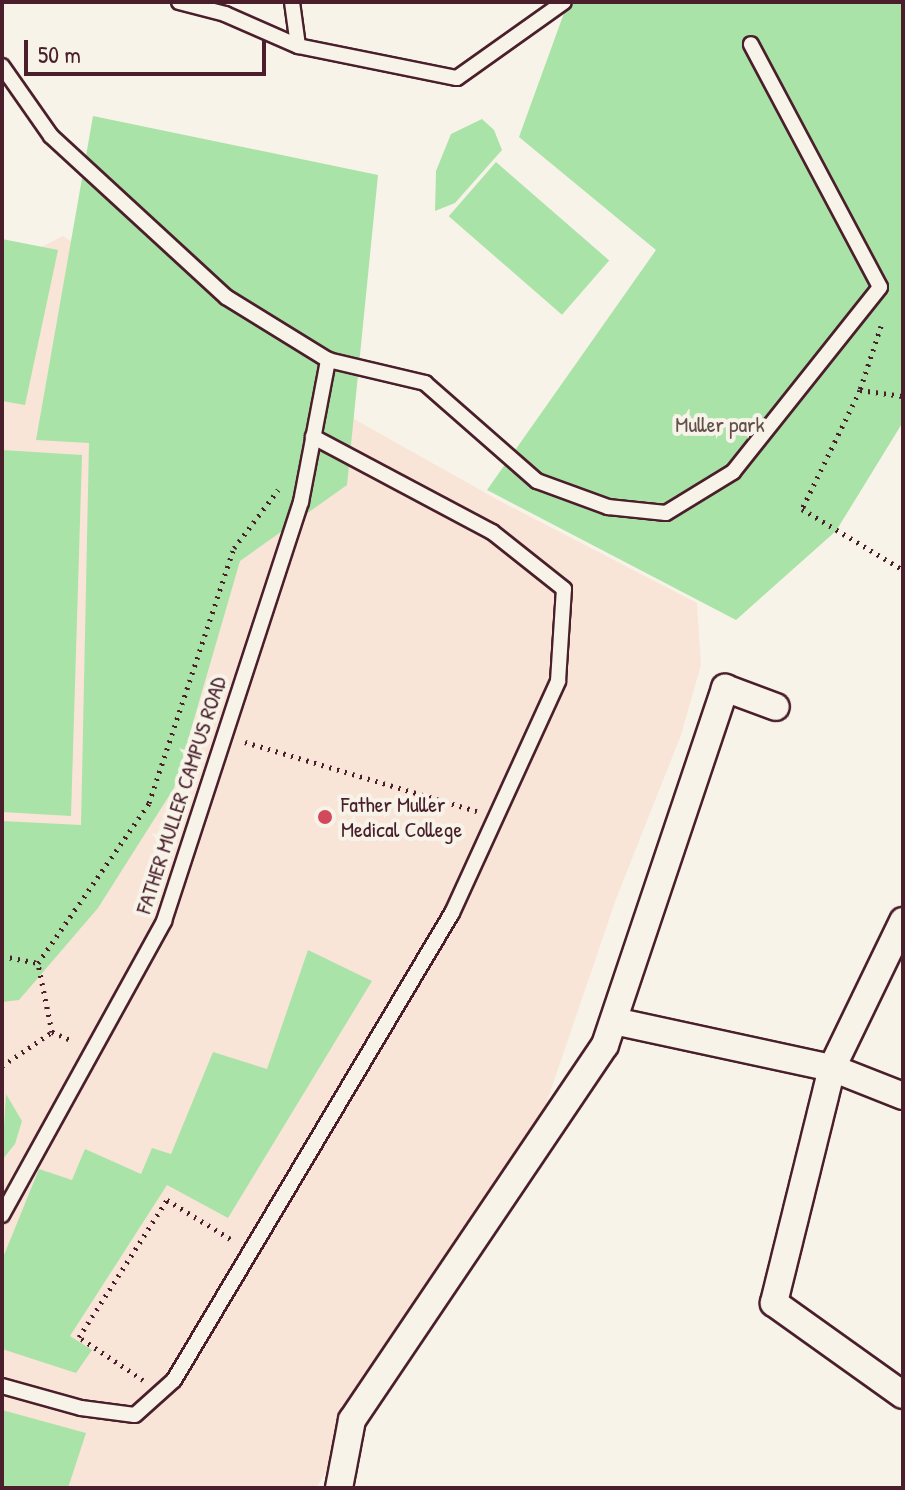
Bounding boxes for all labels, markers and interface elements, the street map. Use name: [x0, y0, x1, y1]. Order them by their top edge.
scale bar: [28, 24, 270, 74]
text: 50 m: [38, 38, 81, 70]
park label: Muller park: [675, 412, 765, 438]
street label: FATHER MULLER CAMPUS ROAD: [130, 673, 232, 917]
place label: Father Muller Medical College: [341, 791, 462, 842]
marker: Father Muller Medical College: [316, 808, 334, 826]

